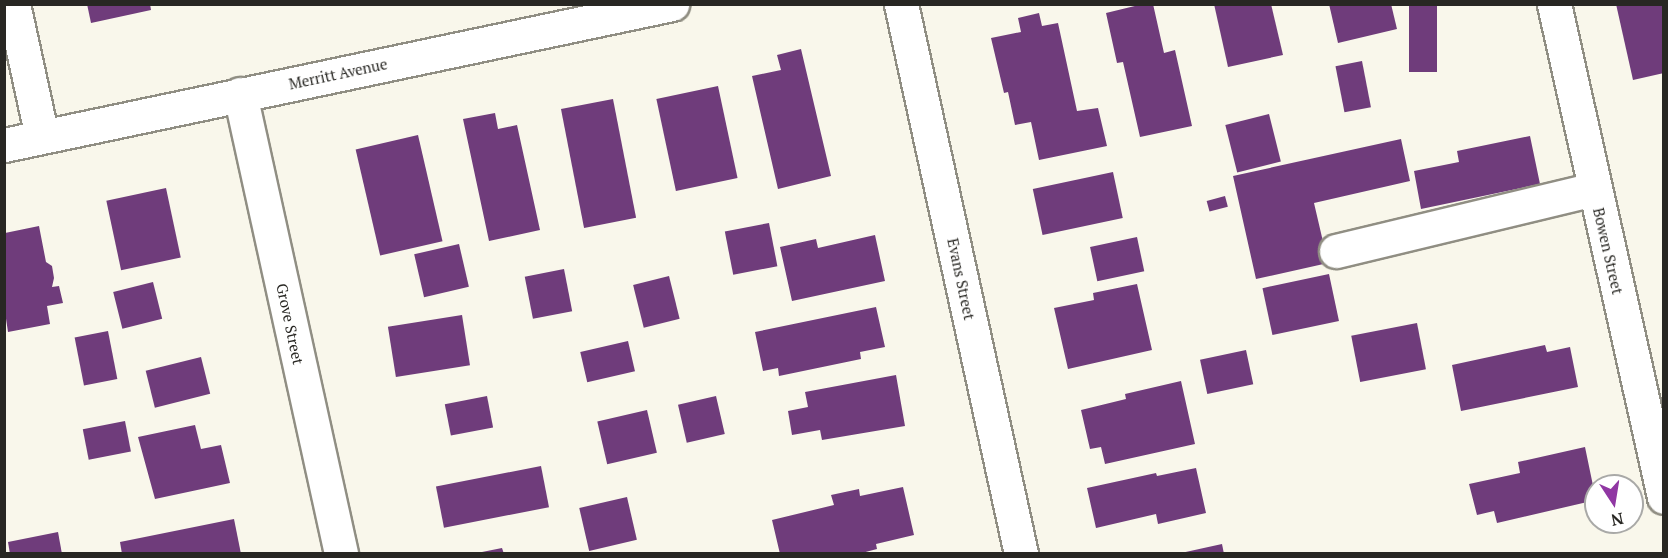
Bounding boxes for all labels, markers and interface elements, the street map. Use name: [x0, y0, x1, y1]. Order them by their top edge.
street label: Merritt Avenue: [287, 55, 389, 93]
street label: Bowen Street: [1589, 206, 1627, 296]
street label: Evans Street: [944, 237, 978, 321]
street label: Grove Street: [273, 282, 307, 366]
north arrow: [1584, 474, 1644, 534]
text: N: [1609, 508, 1626, 532]

